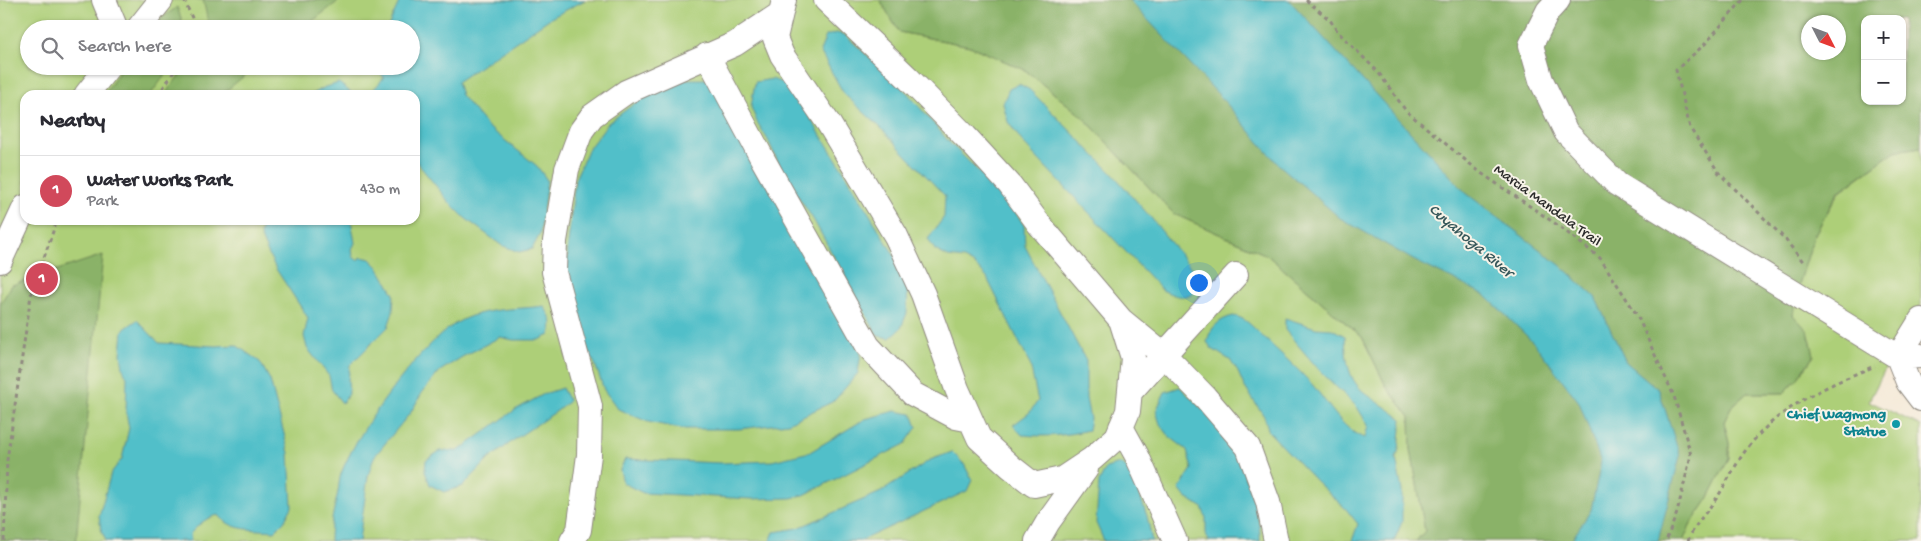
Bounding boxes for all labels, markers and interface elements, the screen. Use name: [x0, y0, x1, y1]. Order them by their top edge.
north arrow: [1801, 15, 1846, 60]
map controls: [1861, 15, 1906, 105]
button: +: [1861, 15, 1906, 60]
search box: [20, 20, 420, 75]
icon: search: [38, 34, 66, 62]
text: Search here: [78, 36, 172, 59]
button: −: [1861, 60, 1906, 105]
text: Nearby: [40, 110, 105, 135]
street label: Marcia Mandala Trail: [1490, 161, 1604, 251]
text: Water Works Park: [87, 170, 231, 193]
text: 1: [53, 181, 59, 200]
text: 430 m: [360, 181, 400, 200]
text: Park: [87, 193, 118, 212]
water label: Cuyahoga River: [1424, 201, 1519, 285]
pin: 1: [26, 260, 58, 298]
your location: [1186, 270, 1212, 296]
place label: Chief Wagmong Statue: [1786, 406, 1887, 441]
marker: Chief Wagmong Statue: [1890, 418, 1902, 430]

